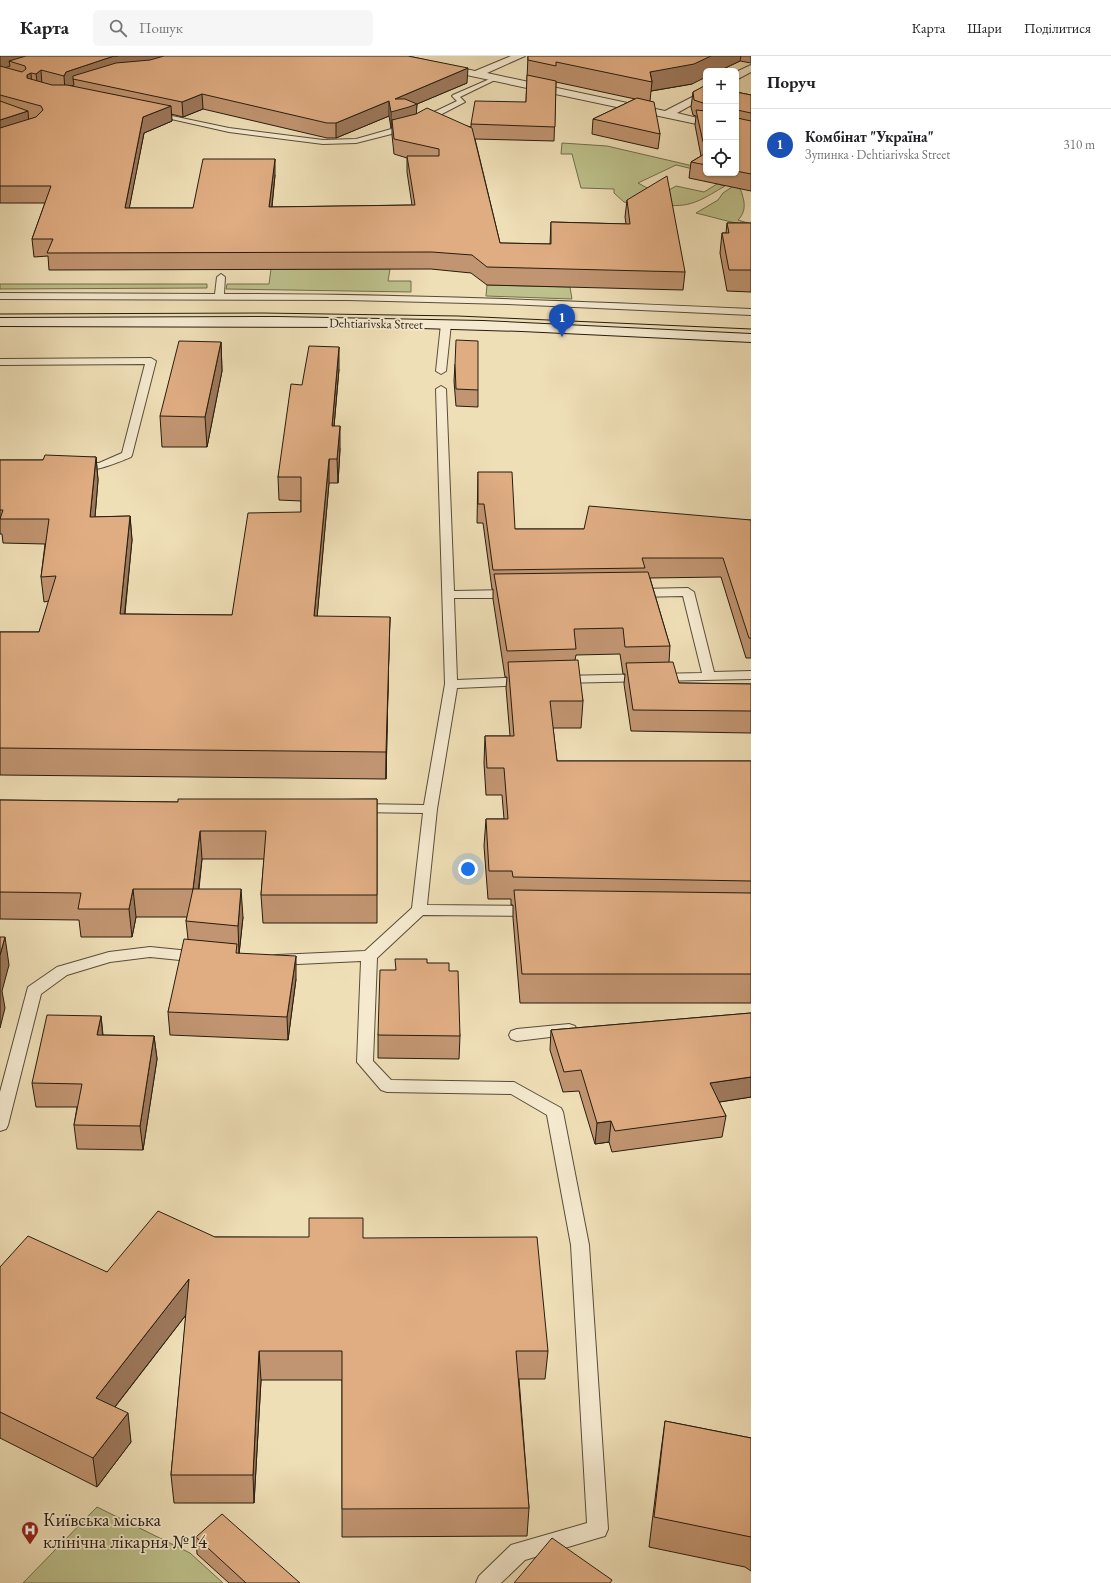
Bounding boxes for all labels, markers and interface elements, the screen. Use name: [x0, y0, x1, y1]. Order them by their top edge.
search box: [93, 10, 373, 46]
text: Карта: [20, 15, 69, 40]
icon: search: [107, 17, 129, 39]
text: Пошук: [139, 18, 183, 37]
text: Карта: [912, 19, 945, 37]
text: Шари: [967, 19, 1002, 37]
text: Поділитися: [1024, 19, 1091, 37]
map controls: [703, 68, 739, 176]
button: +: [703, 68, 739, 104]
text: Поруч: [767, 71, 816, 93]
button: −: [703, 104, 739, 140]
text: Комбінат "Україна": [805, 127, 934, 146]
text: 1: [777, 136, 783, 153]
text: 310 m: [1064, 136, 1095, 153]
button: locate: [703, 140, 739, 176]
text: Зупинка · Dehtiarivska Street: [805, 146, 950, 163]
pin: 1: [549, 304, 575, 337]
street label: Dehtiarivska Street: [329, 314, 423, 333]
your location: [458, 859, 478, 879]
place label: Київська міська клінічна лікарня №14: [43, 1507, 208, 1554]
hospital icon: Київська міська клінічна лікарня №14: [20, 1520, 40, 1545]

